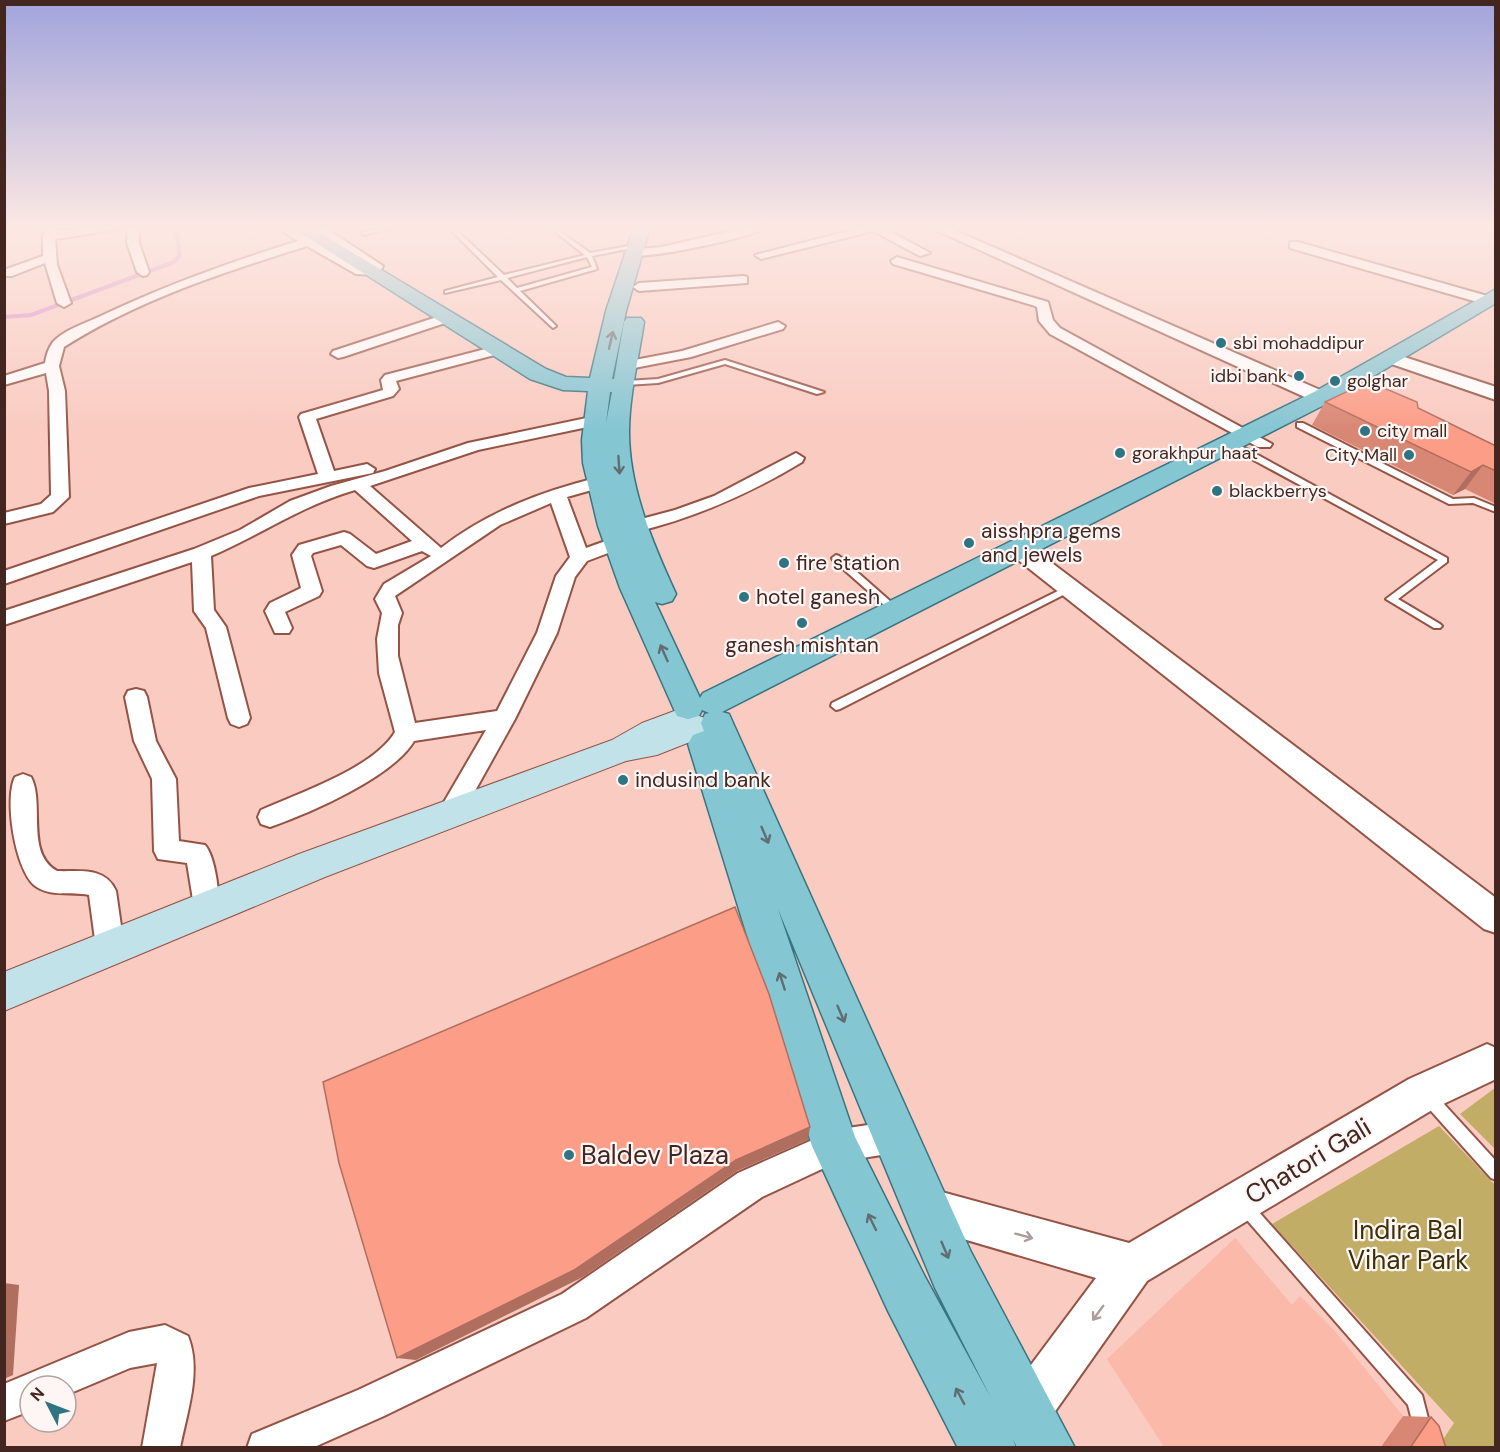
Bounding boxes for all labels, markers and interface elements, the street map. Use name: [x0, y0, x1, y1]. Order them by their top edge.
one-way arrow: [605, 331, 617, 350]
place label: sbi mohaddipur: [1233, 331, 1365, 355]
marker: sbi mohaddipur: [1214, 336, 1228, 350]
place label: idbi bank: [1211, 364, 1287, 388]
marker: idbi bank: [1292, 369, 1306, 383]
place label: golghar: [1347, 369, 1409, 393]
marker: golghar: [1328, 374, 1342, 388]
place label: city mall: [1377, 419, 1447, 443]
marker: city mall: [1358, 424, 1372, 438]
place label: gorakhpur haat: [1132, 441, 1258, 465]
place label: City Mall: [1325, 443, 1397, 467]
marker: gorakhpur haat: [1113, 446, 1127, 460]
marker: City Mall: [1402, 448, 1416, 462]
one-way arrow: [614, 454, 625, 474]
place label: blackberrys: [1229, 479, 1327, 503]
marker: blackberrys: [1210, 484, 1224, 498]
place label: aisshpra gems and jewels: [981, 517, 1121, 569]
marker: aisshpra gems and jewels: [962, 536, 976, 550]
place label: fire station: [796, 549, 900, 577]
marker: fire station: [777, 556, 791, 570]
place label: hotel ganesh: [756, 583, 880, 611]
marker: hotel ganesh: [737, 590, 751, 604]
marker: ganesh mishtan: [795, 616, 809, 630]
place label: ganesh mishtan: [725, 631, 879, 659]
one-way arrow: [658, 645, 669, 663]
place label: indusind bank: [635, 766, 771, 794]
marker: indusind bank: [616, 773, 630, 787]
one-way arrow: [760, 825, 771, 843]
one-way arrow: [775, 972, 786, 991]
one-way arrow: [836, 1004, 847, 1023]
street label: Chatori Gali: [1239, 1110, 1377, 1212]
place label: Baldev Plaza: [581, 1138, 729, 1172]
marker: Baldev Plaza: [562, 1148, 576, 1162]
park label: Indira Bal Vihar Park: [1348, 1213, 1468, 1277]
one-way arrow: [865, 1214, 877, 1232]
one-way arrow: [1014, 1231, 1033, 1242]
one-way arrow: [940, 1241, 951, 1259]
one-way arrow: [1092, 1305, 1104, 1321]
north arrow: [18, 1374, 78, 1434]
text: N: [26, 1383, 49, 1406]
one-way arrow: [954, 1388, 966, 1405]

